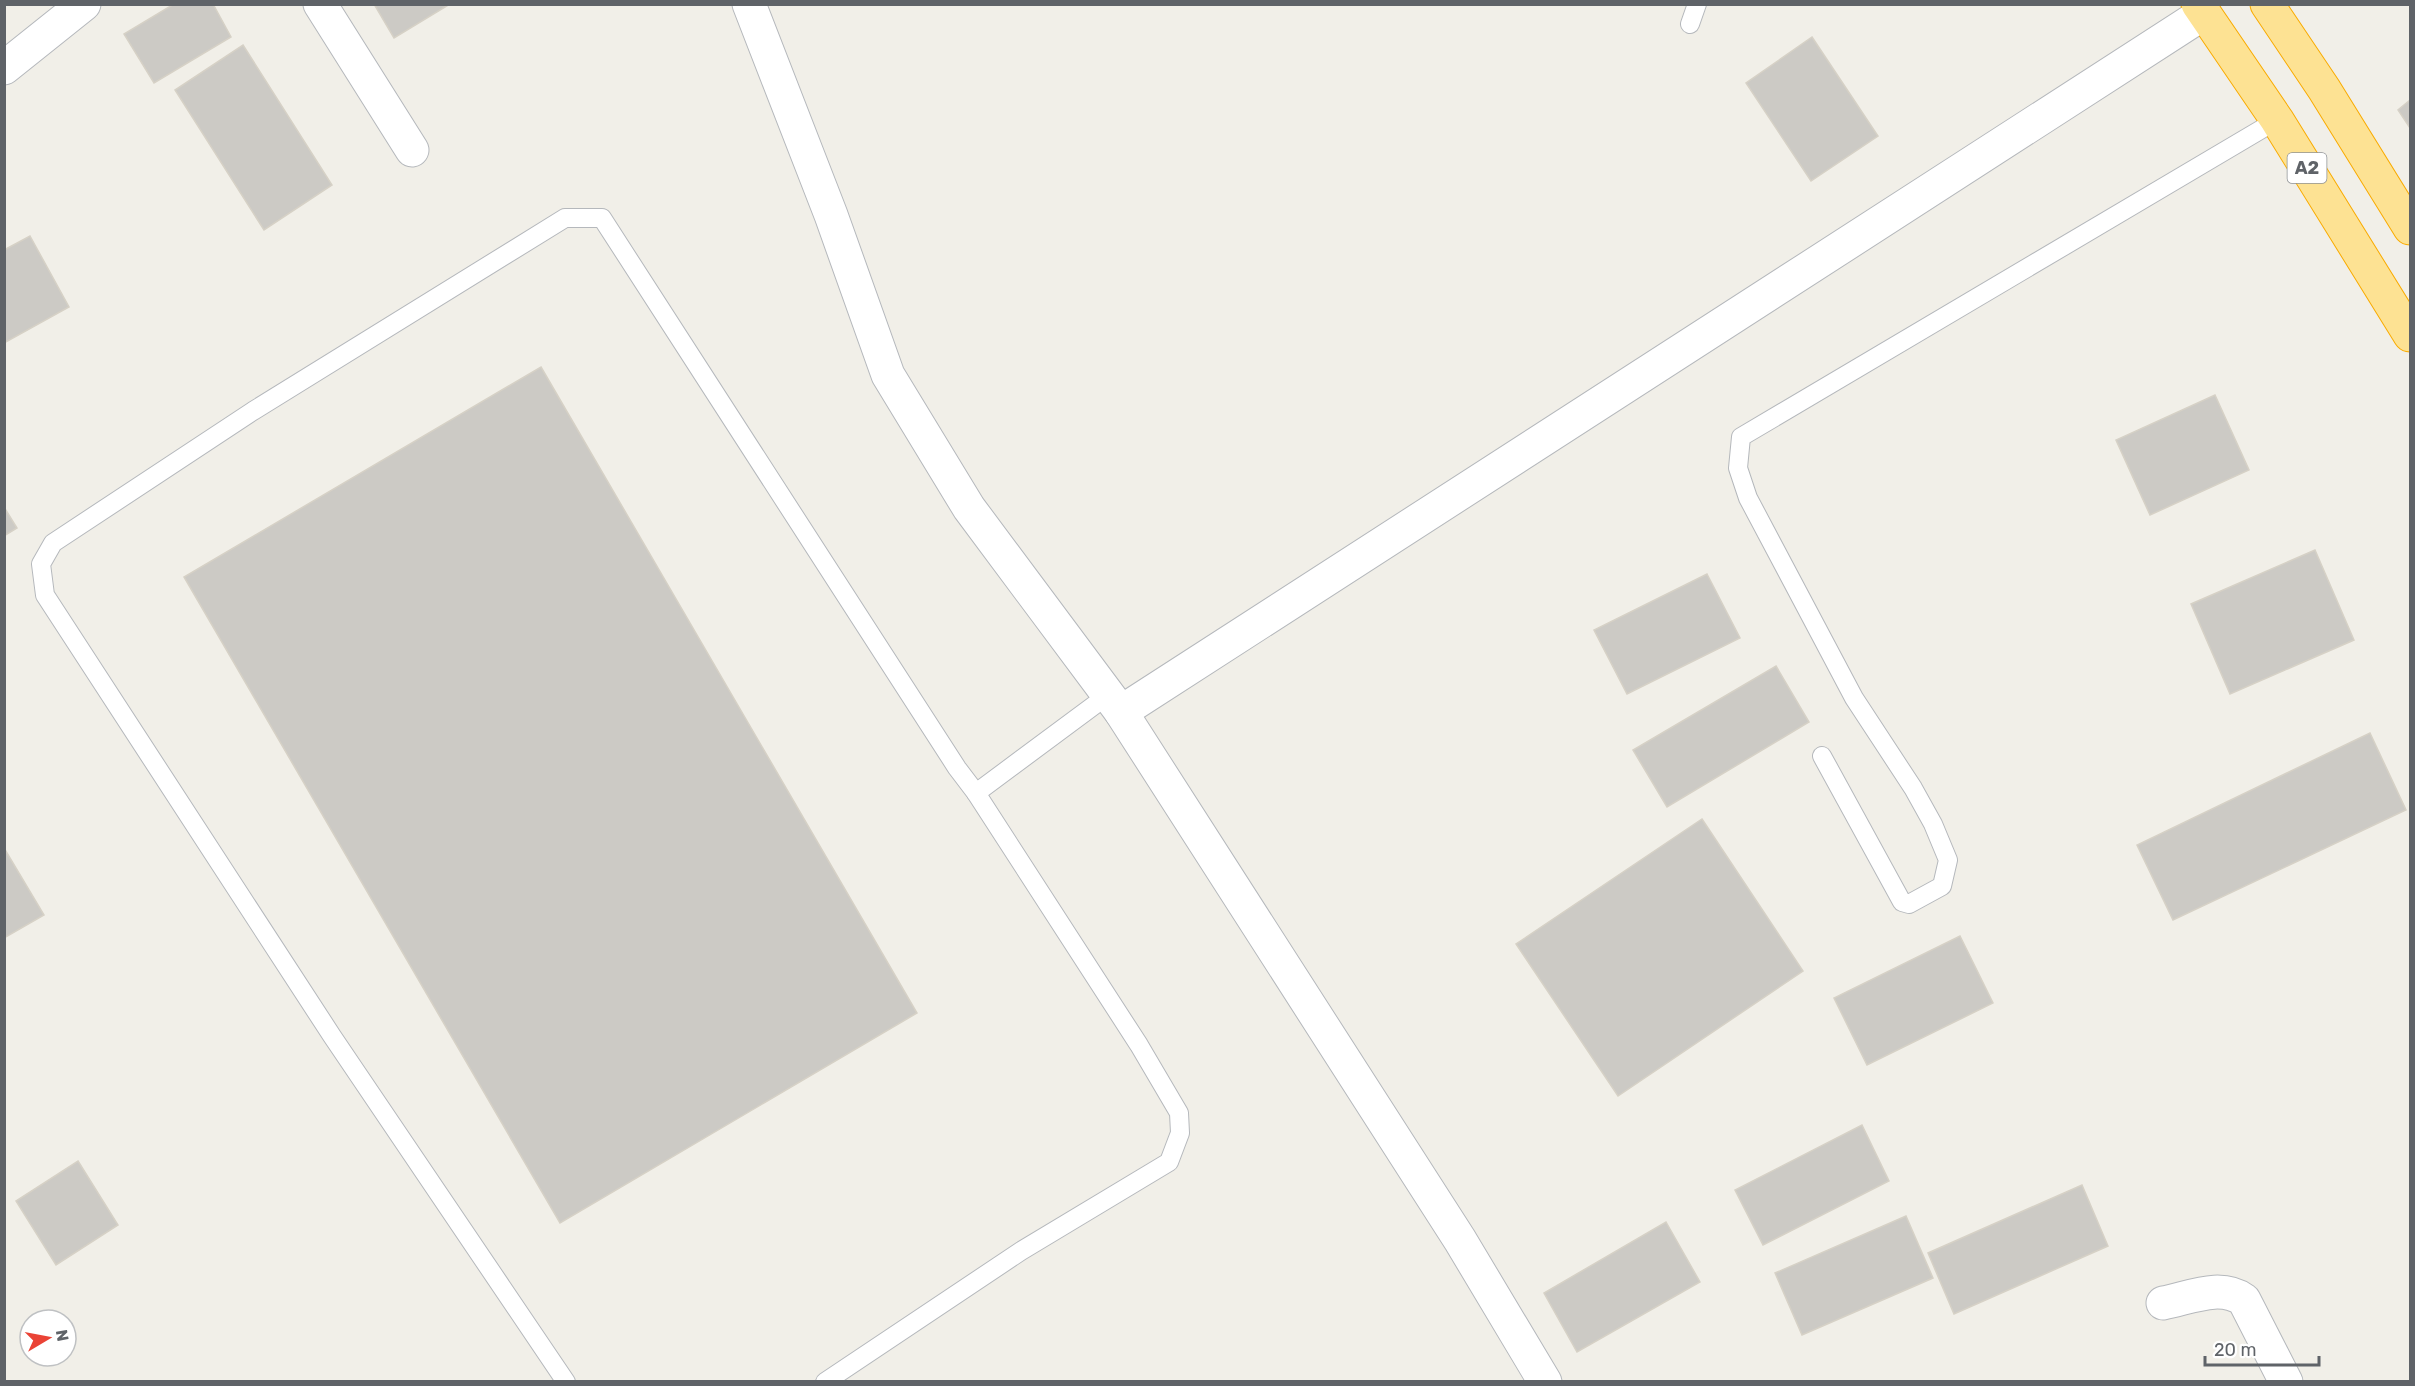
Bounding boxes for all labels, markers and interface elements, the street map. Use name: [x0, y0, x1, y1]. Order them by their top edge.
road number: A2: [2288, 153, 2326, 183]
north arrow: [18, 1308, 78, 1368]
text: N: [52, 1328, 73, 1343]
scale bar: [2205, 1329, 2319, 1367]
text: 20 m: [2214, 1339, 2256, 1361]

